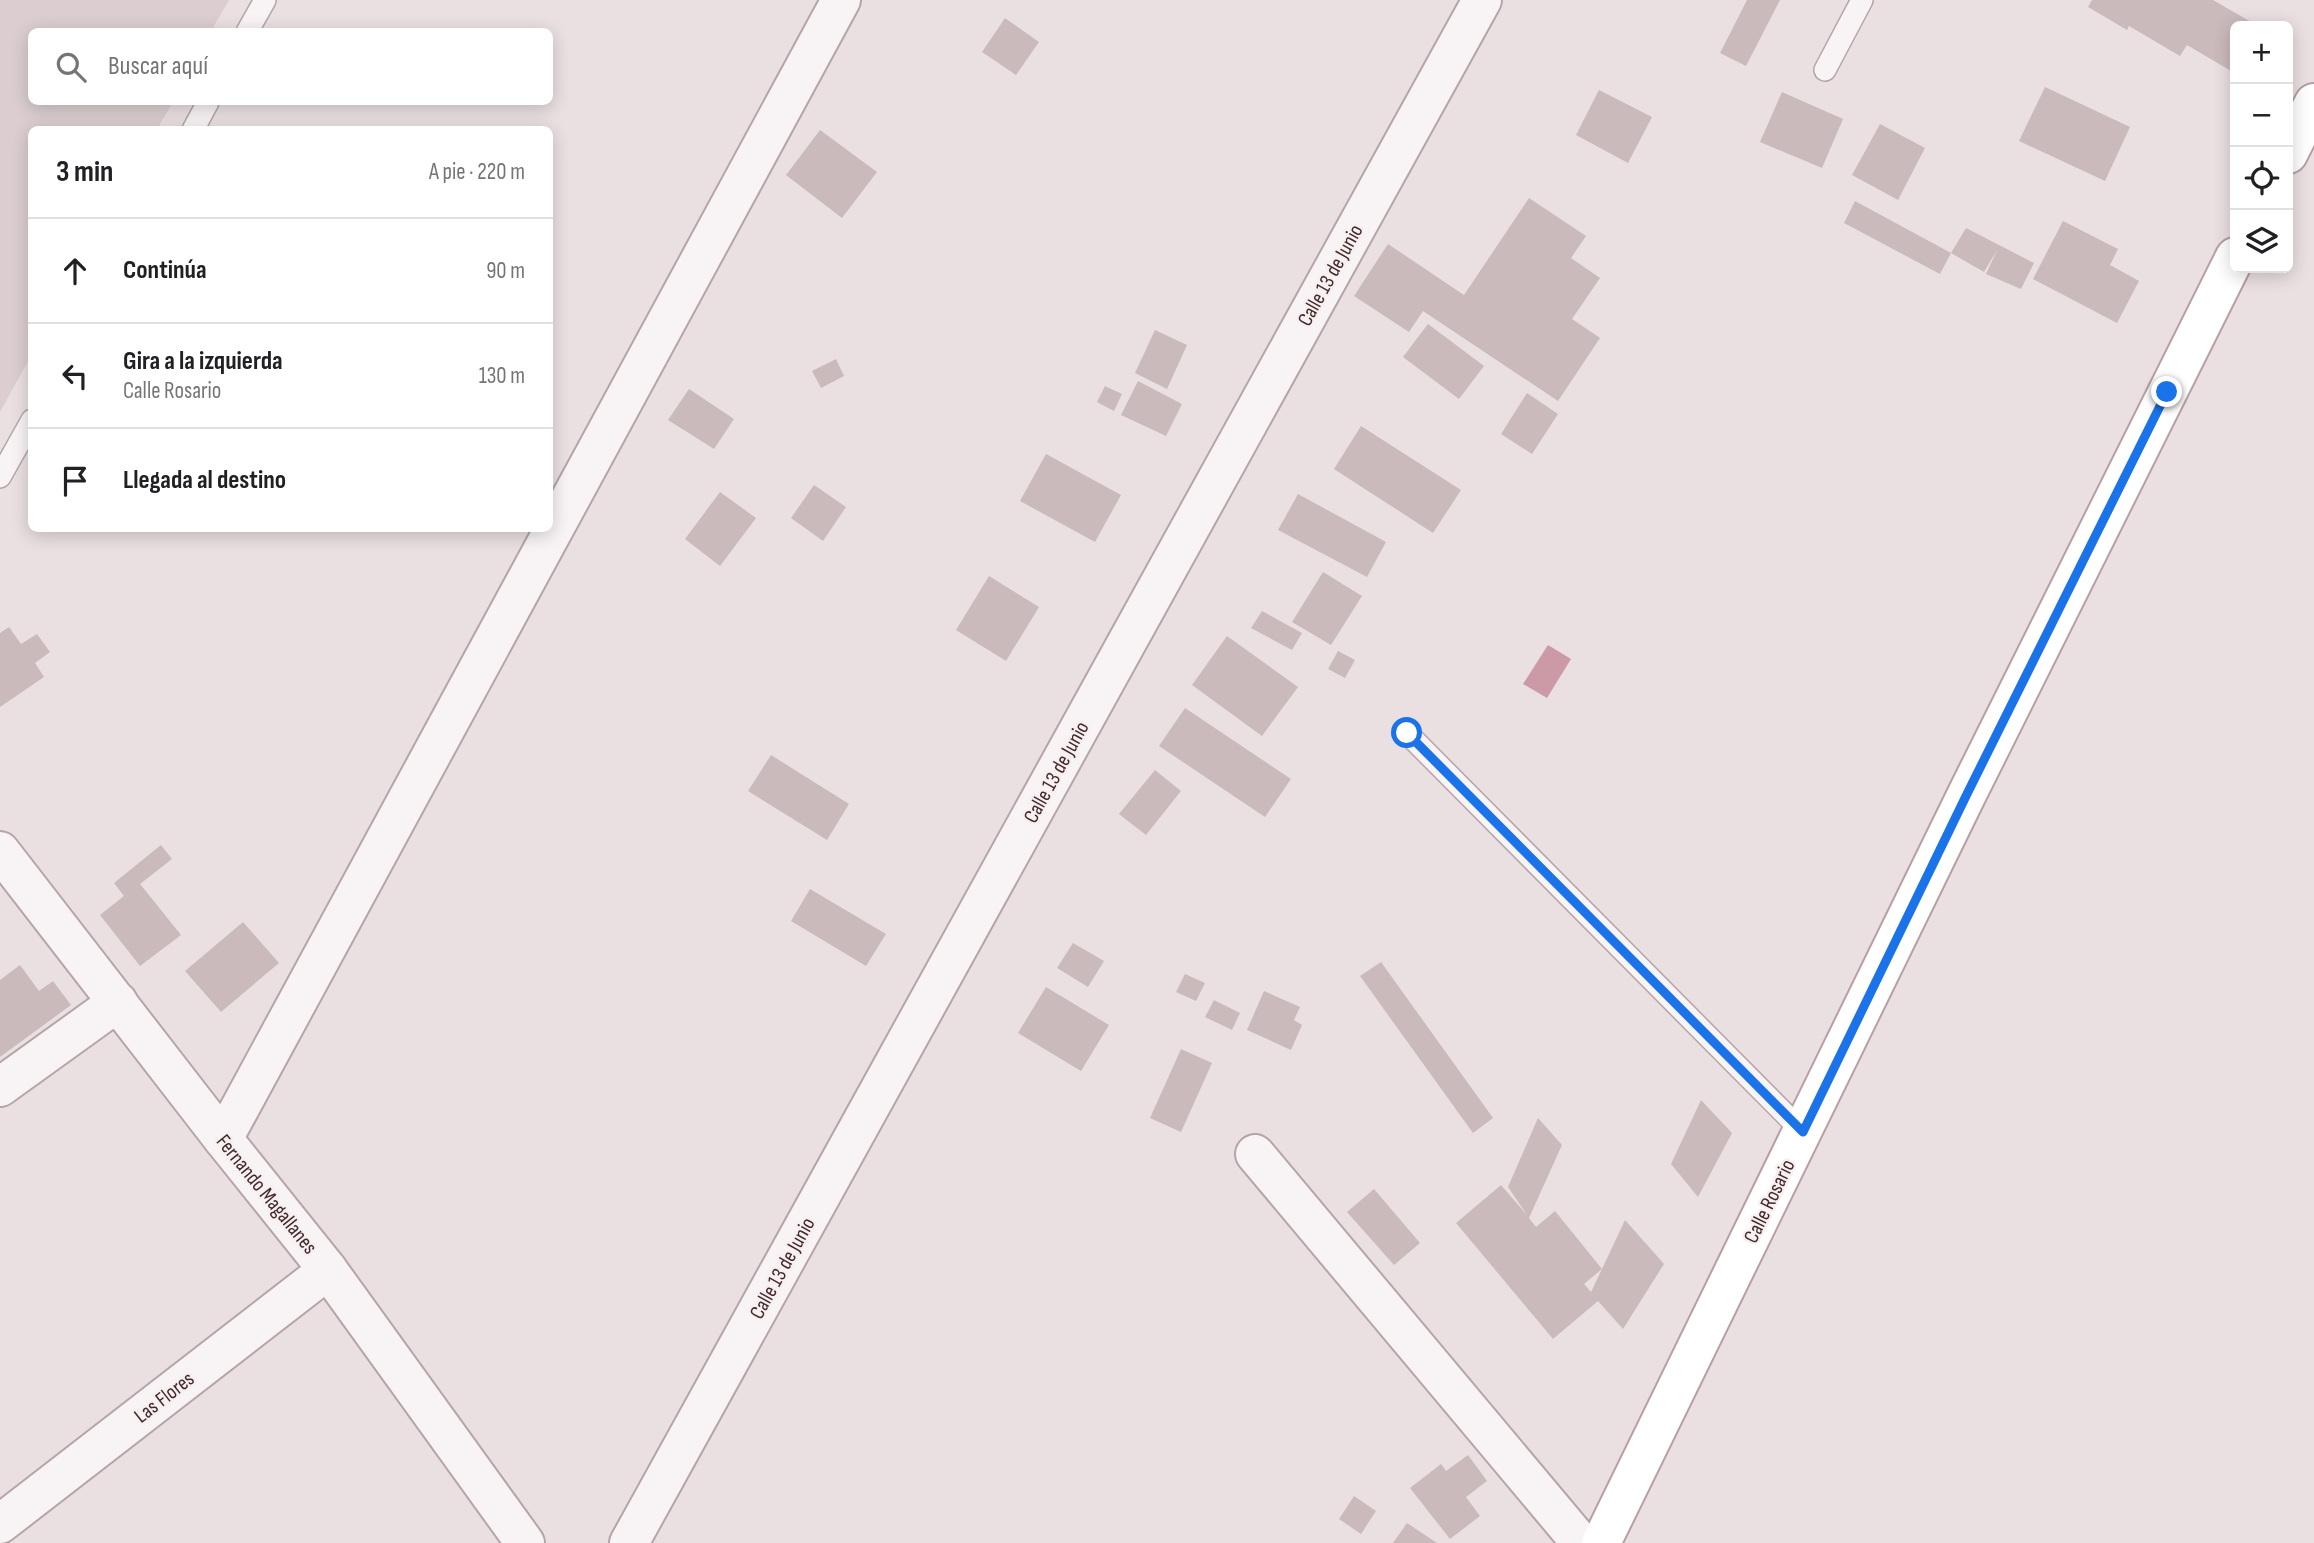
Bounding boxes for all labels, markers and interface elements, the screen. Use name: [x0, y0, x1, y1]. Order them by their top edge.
map controls: [2230, 21, 2293, 273]
button: +: [2230, 21, 2293, 84]
search box: [28, 28, 553, 105]
icon: search: [52, 48, 90, 86]
text: Buscar aquí: [108, 51, 208, 82]
button: −: [2230, 84, 2293, 147]
button: locate: [2230, 147, 2293, 210]
text: 3 min: [56, 154, 113, 190]
text: A pie · 220 m: [429, 158, 525, 186]
button: layers: [2230, 210, 2293, 273]
street label: Calle 13 de Junio: [1292, 220, 1369, 330]
icon: ahead: [56, 252, 94, 290]
text: Continúa: [123, 255, 207, 286]
text: 90 m: [486, 257, 525, 285]
text: Gira a la izquierda: [123, 346, 283, 377]
icon: left: [56, 357, 94, 395]
text: 130 m: [479, 362, 525, 390]
route end: [2151, 376, 2182, 407]
text: Calle Rosario: [123, 377, 221, 405]
icon: arrive: [56, 462, 94, 500]
text: Llegada al destino: [123, 465, 286, 496]
street label: Calle 13 de Junio: [1018, 717, 1095, 827]
route start: [1391, 717, 1422, 748]
street label: Fernando Magallanes: [211, 1129, 322, 1259]
street label: Calle Rosario: [1739, 1155, 1800, 1247]
street label: Calle 13 de Junio: [744, 1213, 821, 1323]
street label: Las Flores: [129, 1366, 199, 1428]

